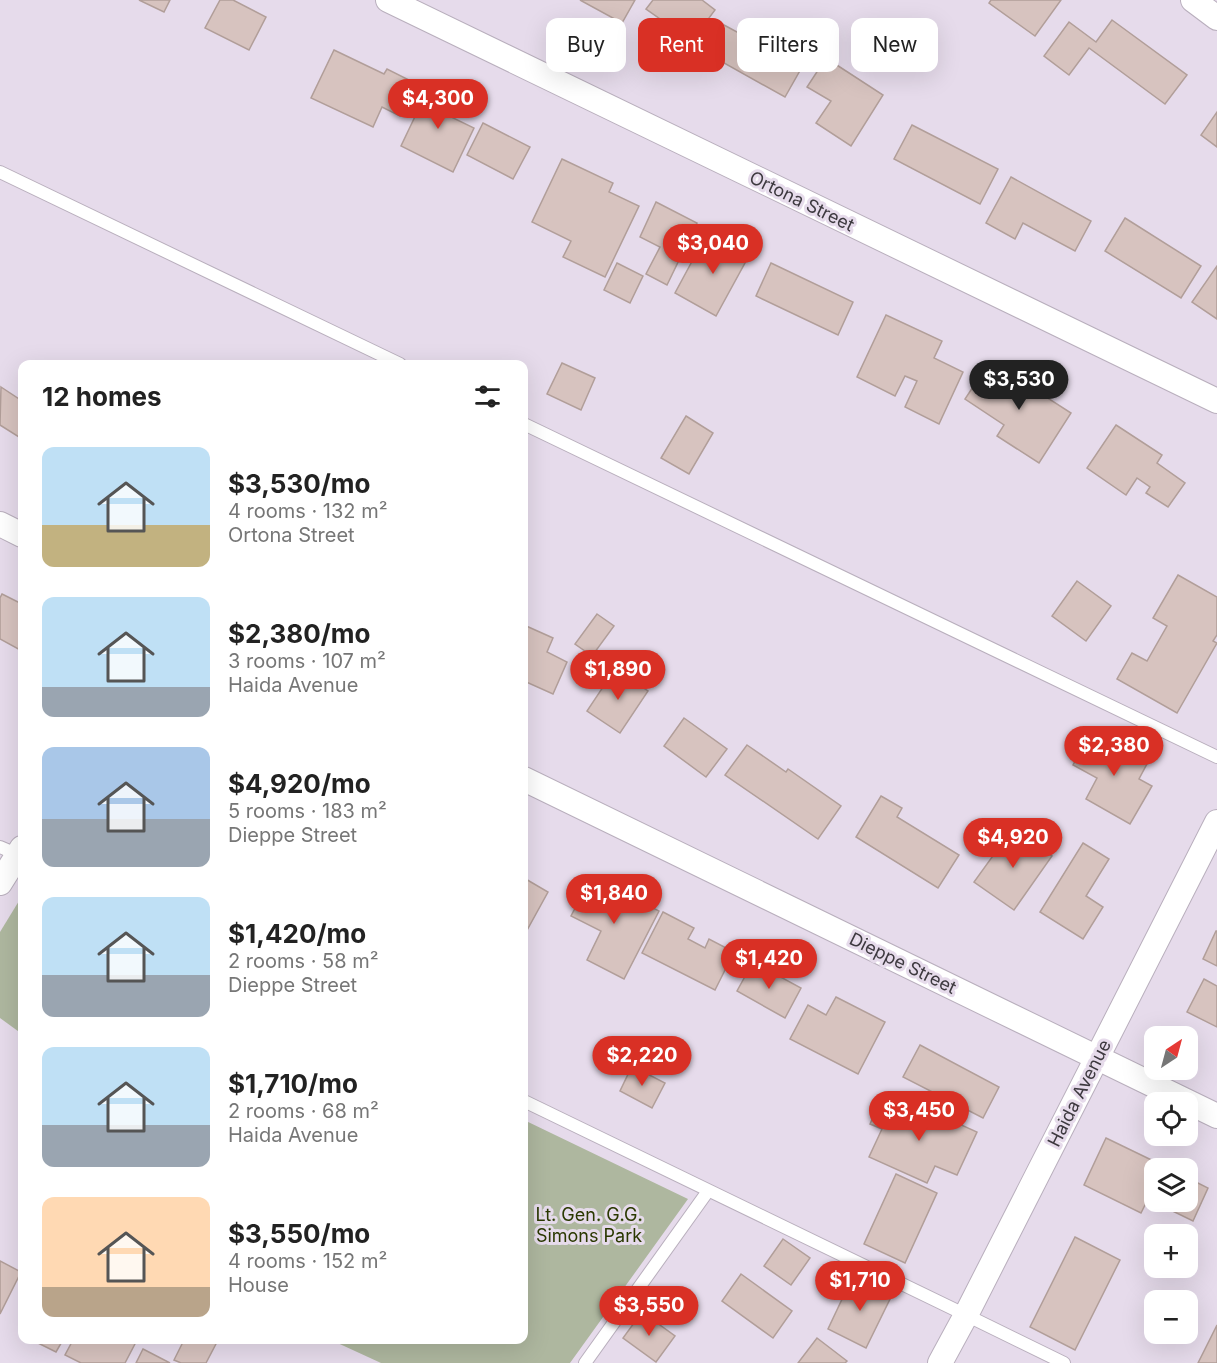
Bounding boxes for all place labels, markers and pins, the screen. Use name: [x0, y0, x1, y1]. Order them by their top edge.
pin: $4,300: [389, 79, 487, 130]
pin: $3,040: [664, 224, 762, 275]
pin: $3,530: [970, 360, 1068, 411]
pin: $1,890: [569, 650, 667, 701]
pin: $2,380: [1065, 726, 1163, 777]
pin: $4,920: [964, 818, 1062, 869]
pin: $1,840: [565, 874, 663, 925]
pin: $1,420: [720, 939, 818, 990]
pin: $2,220: [593, 1036, 691, 1087]
pin: $3,450: [870, 1091, 968, 1142]
pin: $1,710: [811, 1261, 909, 1312]
pin: $3,550: [600, 1286, 698, 1337]

